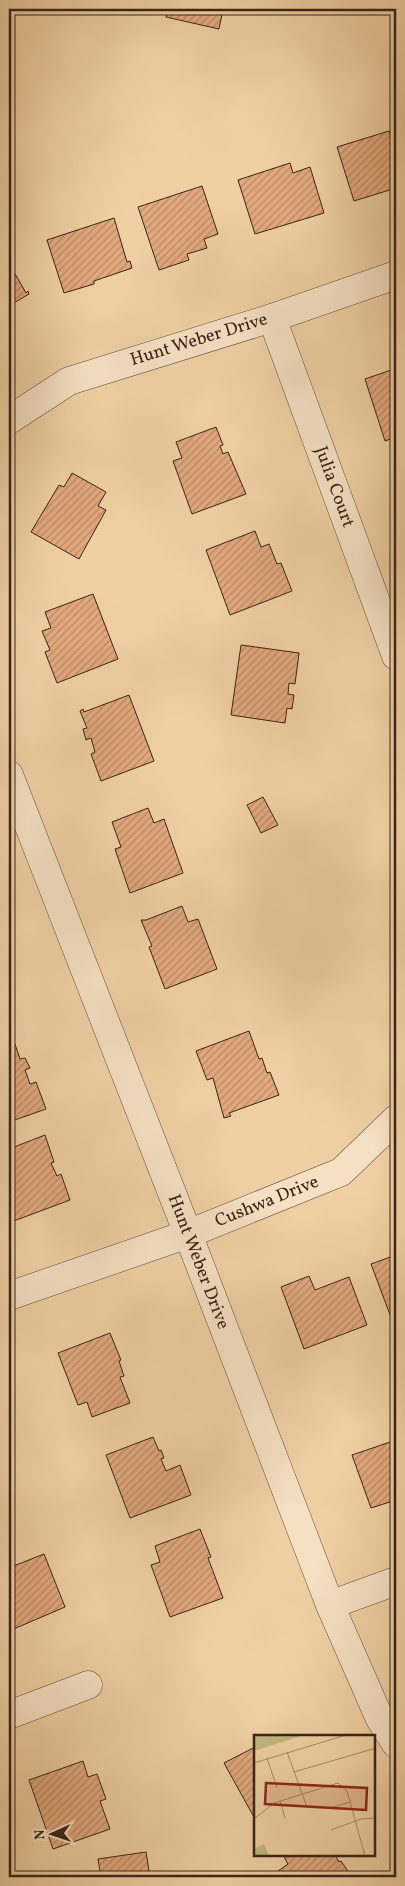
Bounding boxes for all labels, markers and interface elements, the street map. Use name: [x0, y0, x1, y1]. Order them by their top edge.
street label: Hunt Weber Drive: [127, 307, 271, 373]
street label: Julia Court: [308, 443, 360, 531]
street label: Cushwa Drive: [211, 1170, 323, 1234]
street label: Hunt Weber Drive: [161, 1191, 235, 1333]
inset map: [254, 1735, 375, 1856]
north arrow: [28, 1808, 78, 1858]
text: N: [31, 1829, 50, 1840]

